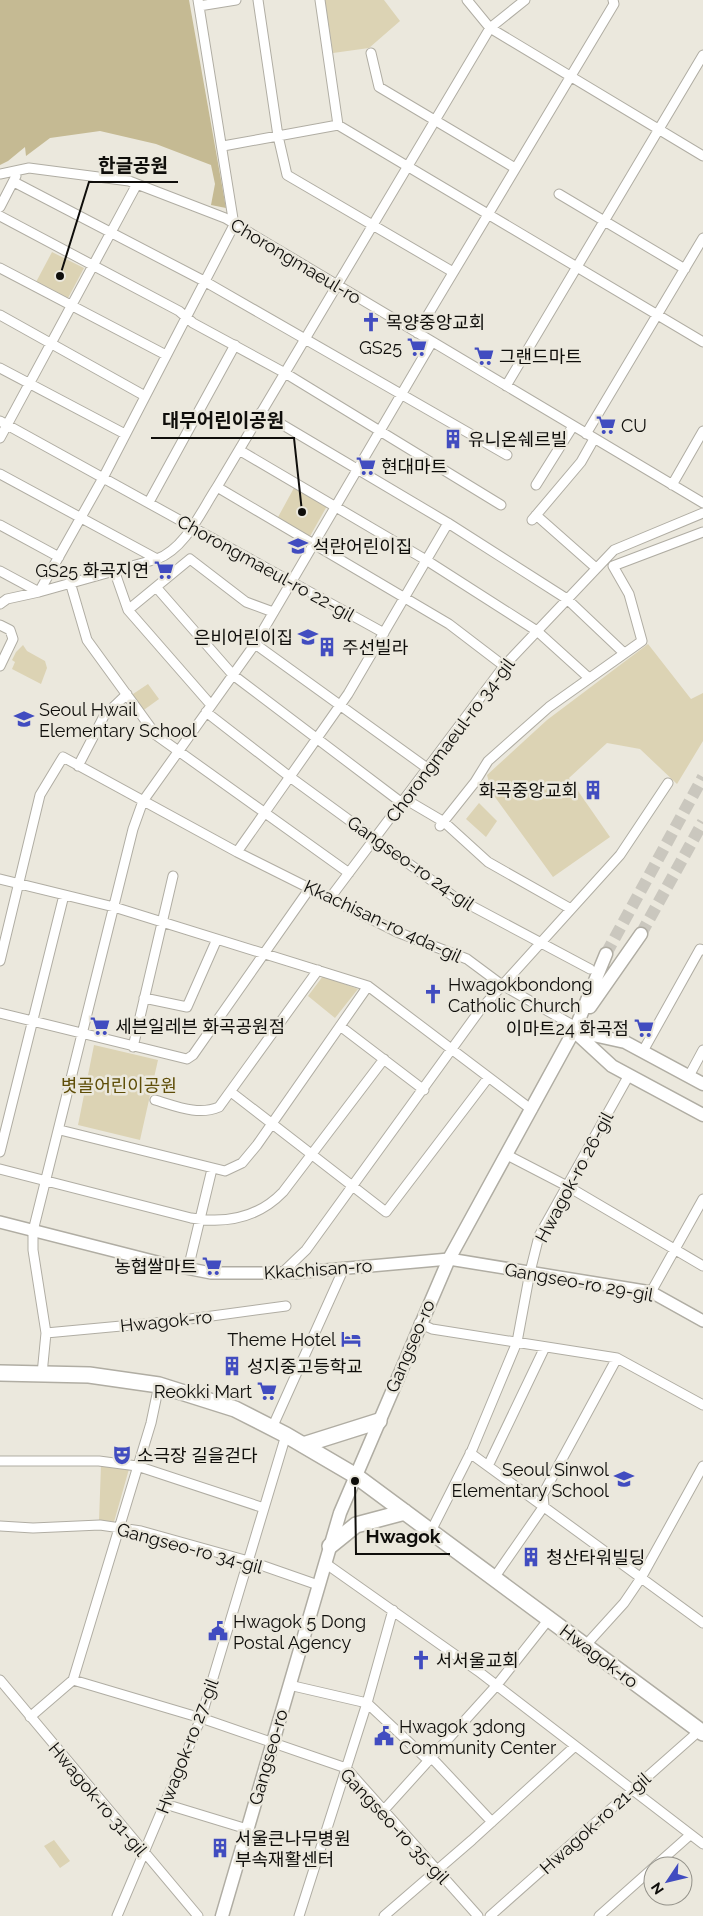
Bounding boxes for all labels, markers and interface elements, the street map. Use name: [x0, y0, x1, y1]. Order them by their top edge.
callout: 한글공원: [89, 148, 178, 182]
text: 한글공원: [98, 154, 168, 176]
street label: Chorongmaeul-ro: [227, 214, 365, 308]
church icon: 목양중앙교회: [360, 311, 382, 333]
place label: 목양중앙교회: [386, 312, 485, 333]
supermarket icon: GS25: [406, 336, 428, 358]
place label: GS25: [359, 337, 402, 358]
supermarket icon: 그랜드마트: [473, 345, 495, 367]
place label: 그랜드마트: [499, 346, 582, 367]
callout: 대무어린이공원: [151, 404, 294, 438]
text: 대무어린이공원: [162, 409, 284, 431]
supermarket icon: CU: [595, 414, 617, 436]
place label: CU: [621, 415, 647, 436]
building icon: 유니온쉐르빌: [442, 428, 464, 450]
place label: 유니온쉐르빌: [468, 429, 567, 450]
supermarket icon: 현대마트: [355, 455, 377, 477]
place label: 현대마트: [381, 456, 447, 477]
street label: Chorongmaeul-ro 22-gil: [174, 510, 358, 626]
school or university icon: 석란어린이집: [287, 535, 309, 557]
place label: 석란어린이집: [313, 536, 412, 557]
supermarket icon: GS25 화곡지연: [153, 559, 175, 581]
place label: GS25 화곡지연: [35, 560, 149, 581]
school or university icon: 은비어린이집: [297, 626, 319, 648]
place label: 은비어린이집: [194, 627, 293, 648]
building icon: 주선빌라: [316, 636, 338, 658]
place label: 주선빌라: [342, 637, 409, 658]
street label: Chorongmaeul-ro 34-gil: [381, 654, 519, 826]
place label: Seoul Hwail Elementary School: [39, 699, 197, 741]
school or university icon: Seoul Hwail Elementary School: [13, 708, 35, 730]
building icon: 화곡중앙교회: [582, 779, 604, 801]
place label: 화곡중앙교회: [479, 780, 578, 801]
street label: Gangseo-ro 24-gil: [344, 811, 479, 915]
street label: Kkachisan-ro 4da-gil: [301, 875, 465, 967]
place label: Hwagokbondong Catholic Church: [448, 974, 593, 1016]
church icon: Hwagokbondong Catholic Church: [422, 983, 444, 1005]
supermarket icon: 세븐일레븐 화곡공원점: [89, 1015, 111, 1037]
place label: 세븐일레븐 화곡공원점: [115, 1016, 285, 1037]
supermarket icon: 이마트24 화곡점: [633, 1017, 655, 1039]
place label: 이마트24 화곡점: [506, 1018, 629, 1039]
park label: 볏골어린이공원: [61, 1075, 177, 1096]
street label: Hwagok-ro 26-gil: [531, 1108, 617, 1246]
supermarket icon: 농협쌀마트: [201, 1255, 223, 1277]
street label: Kkachisan-ro: [263, 1255, 373, 1283]
place label: 농협쌀마트: [114, 1256, 197, 1277]
street label: Gangseo-ro 29-gil: [503, 1259, 655, 1305]
street label: Gangseo-ro: [381, 1296, 439, 1395]
street label: Hwagok-ro: [119, 1306, 213, 1336]
hotel icon: Theme Hotel: [340, 1328, 362, 1350]
place label: Theme Hotel: [227, 1329, 336, 1350]
building icon: 성지중고등학교: [221, 1355, 243, 1377]
place label: 성지중고등학교: [247, 1356, 363, 1377]
supermarket icon: Reokki Mart: [256, 1380, 278, 1402]
place label: Reokki Mart: [154, 1381, 252, 1402]
theatre icon: 소극장 길을걷다: [111, 1444, 133, 1466]
place label: 소극장 길을걷다: [137, 1445, 258, 1466]
place label: Seoul Sinwol Elementary School: [451, 1459, 609, 1501]
school or university icon: Seoul Sinwol Elementary School: [613, 1468, 635, 1490]
street label: Gangseo-ro 34-gil: [115, 1518, 265, 1578]
callout: Hwagok: [356, 1520, 450, 1554]
text: Hwagok: [366, 1525, 441, 1547]
building icon: 청산타워빌딩: [520, 1546, 542, 1568]
place label: 청산타워빌딩: [546, 1547, 645, 1568]
place label: Hwagok 5 Dong Postal Agency: [233, 1611, 366, 1653]
public building icon: Hwagok 5 Dong Postal Agency: [207, 1620, 229, 1642]
street label: Hwagok-ro: [556, 1620, 642, 1692]
church icon: 서서울교회: [410, 1649, 432, 1671]
place label: 서서울교회: [436, 1650, 519, 1671]
street label: Hwagok-ro 27-gil: [152, 1675, 222, 1817]
street label: Gangseo-ro: [244, 1706, 292, 1807]
place label: Hwagok 3dong Community Center: [399, 1716, 557, 1758]
public building icon: Hwagok 3dong Community Center: [373, 1725, 395, 1747]
street label: Hwagok-ro 31-gil: [44, 1738, 152, 1860]
street label: Gangseo-ro 35-gil: [336, 1764, 454, 1888]
street label: Hwagok-ro 21-gil: [535, 1768, 655, 1878]
place label: 서울큰나무병원 부속재활센터: [235, 1828, 351, 1870]
building icon: 서울큰나무병원 부속재활센터: [209, 1837, 231, 1859]
north arrow: [643, 1856, 693, 1906]
text: N: [648, 1879, 667, 1897]

